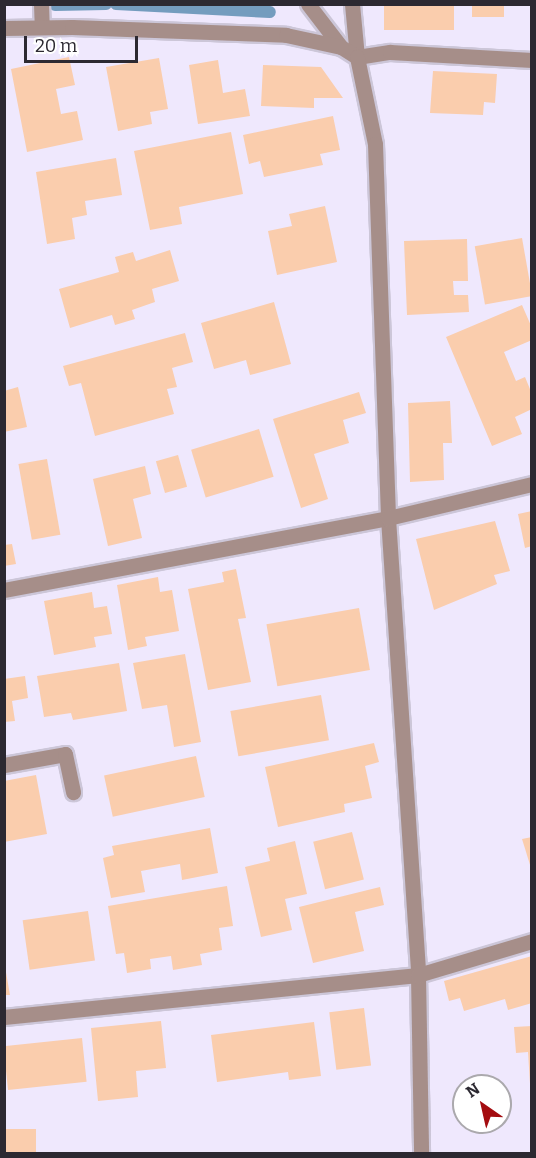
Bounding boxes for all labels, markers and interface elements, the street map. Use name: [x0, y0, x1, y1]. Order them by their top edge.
scale bar: [27, 24, 141, 62]
text: 20 m: [35, 35, 77, 57]
north arrow: [452, 1074, 512, 1134]
text: N: [462, 1079, 483, 1102]

